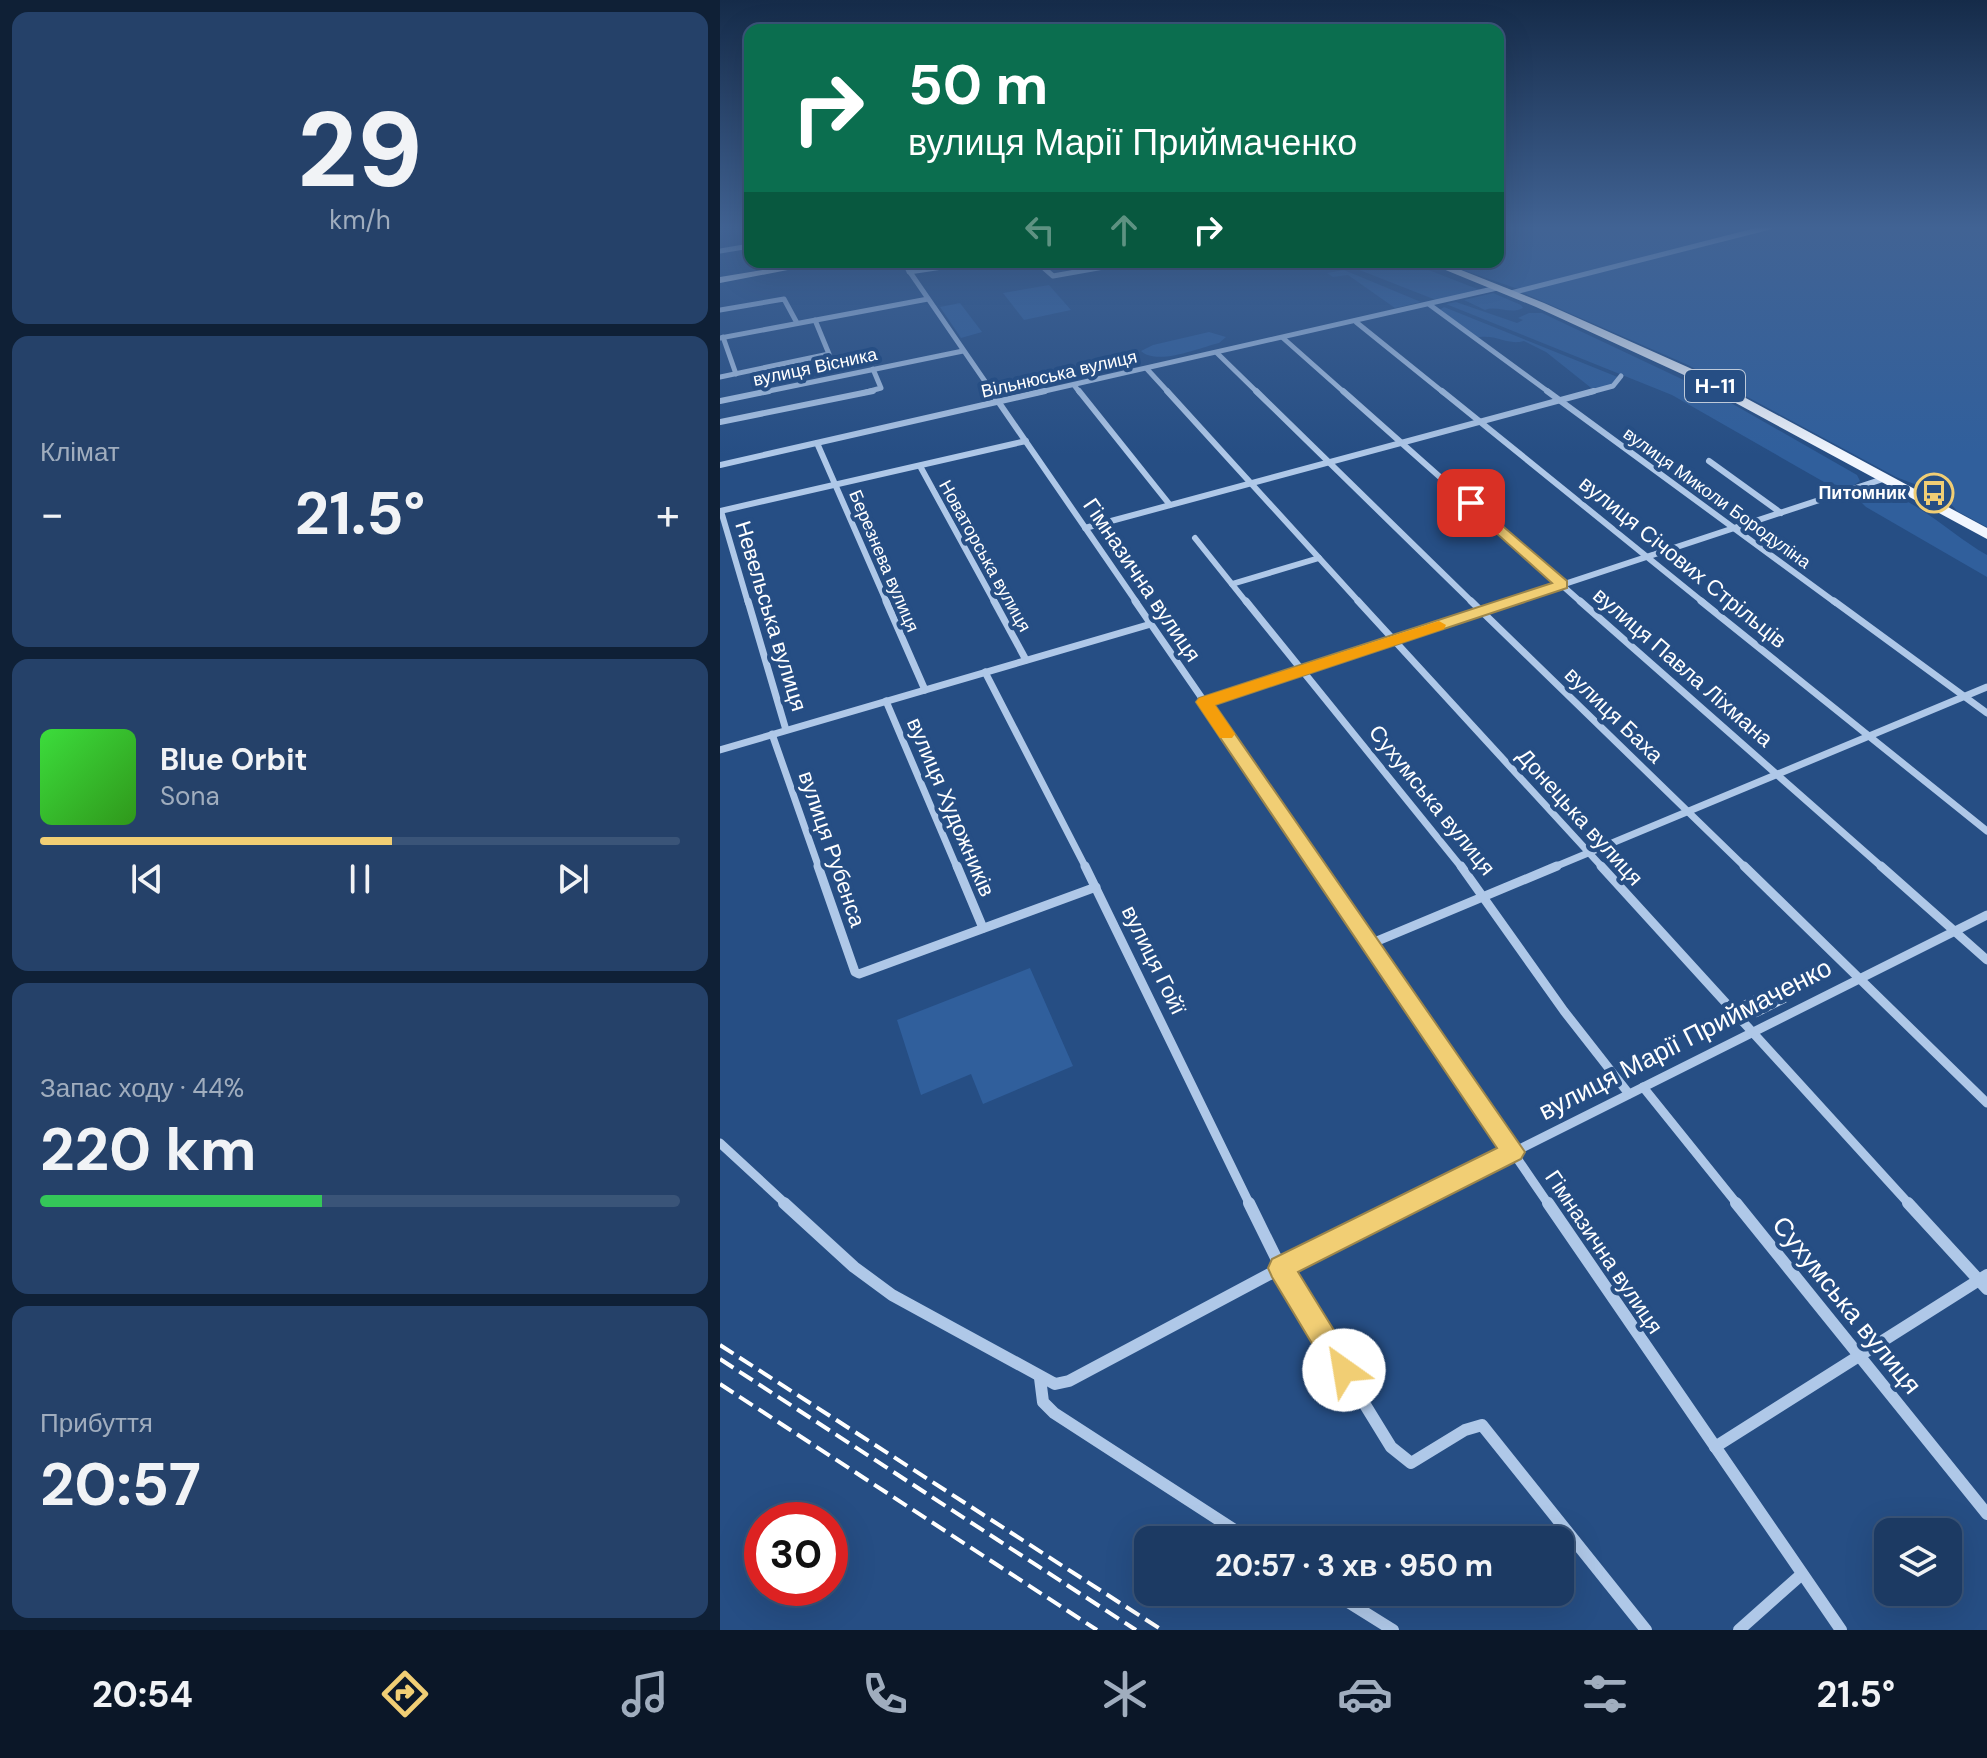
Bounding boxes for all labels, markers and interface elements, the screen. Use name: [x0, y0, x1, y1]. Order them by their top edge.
text: 50 m: [908, 48, 1048, 121]
icon: right: [776, 56, 880, 160]
text: 29: [297, 83, 423, 218]
text: вулиця Марії Приймаченко: [908, 119, 1357, 166]
text: km/h: [329, 203, 391, 237]
icon: left: [1018, 208, 1062, 252]
icon: ahead: [1102, 208, 1146, 252]
icon: right: [1186, 208, 1230, 252]
street label: вулиця Вісника: [751, 342, 880, 392]
street label: Вільнюська вулиця: [979, 344, 1139, 404]
road number: Н-11: [1685, 370, 1745, 402]
street label: вулиця Миколи Бородуліна: [1618, 422, 1816, 575]
text: Клімат: [40, 435, 120, 469]
pin: [1437, 469, 1505, 537]
street label: вулиця Січових Стрільців: [1573, 469, 1793, 655]
bus stop icon: Питомник: [1913, 472, 1955, 514]
text: 21.5°: [295, 474, 425, 553]
street label: Новаторська вулиця: [933, 476, 1037, 636]
icon: arrive: [1449, 481, 1493, 525]
place label: Питомник: [1818, 481, 1907, 505]
text: −: [40, 485, 64, 543]
text: +: [656, 485, 680, 543]
street label: Березнева вулиця: [843, 486, 925, 636]
street label: Гімназична вулиця: [1076, 493, 1208, 667]
street label: Невельська вулиця: [728, 517, 814, 715]
street label: вулиця Павла Ліхмана: [1587, 581, 1780, 754]
street label: вулиця Баха: [1558, 661, 1670, 770]
street label: вулиця Художників: [900, 713, 1002, 901]
street label: Сухумська вулиця: [1362, 719, 1502, 881]
text: Blue Orbit: [160, 740, 307, 779]
street label: Донецька вулиця: [1511, 742, 1649, 892]
street label: вулиця Рубенса: [792, 767, 873, 932]
text: Sona: [160, 779, 220, 813]
icon: previous: [125, 857, 169, 901]
icon: pause: [338, 857, 382, 901]
icon: next: [551, 857, 595, 901]
street label: вулиця Гойї: [1115, 900, 1193, 1020]
street label: вулиця Марії Приймаченко: [1533, 950, 1837, 1128]
text: Запас ходу · 44%: [40, 1071, 244, 1105]
text: 220 km: [40, 1110, 256, 1189]
street label: Гімназична вулиця: [1538, 1165, 1670, 1339]
street label: Сухумська вулиця: [1765, 1209, 1929, 1401]
position arrow: [1302, 1328, 1386, 1412]
text: Прибуття: [40, 1406, 153, 1440]
text: 20:57: [40, 1445, 201, 1524]
speed limit sign: 30: [744, 1502, 848, 1606]
map controls: [1874, 1518, 1962, 1606]
button: layers: [1874, 1518, 1962, 1606]
text: 20:57 · 3 хв · 950 m: [1215, 1546, 1493, 1585]
icon: directions: [377, 1666, 433, 1722]
icon: music: [617, 1666, 673, 1722]
icon: phone: [857, 1666, 913, 1722]
icon: climate: [1097, 1666, 1153, 1722]
icon: car: [1337, 1666, 1393, 1722]
icon: filters: [1577, 1666, 1633, 1722]
text: 20:54: [92, 1671, 193, 1718]
text: 21.5°: [1817, 1671, 1895, 1718]

